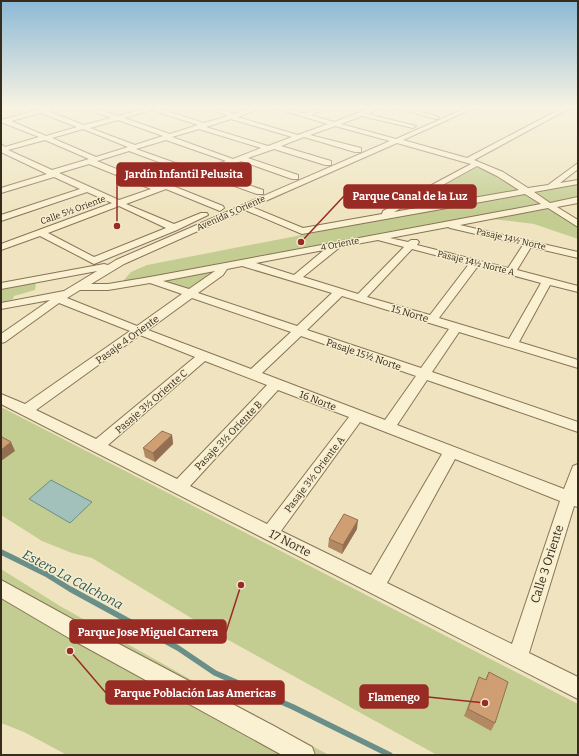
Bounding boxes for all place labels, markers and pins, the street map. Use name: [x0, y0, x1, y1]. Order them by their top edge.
callout: Jardín Infantil Pelusita: [117, 163, 251, 186]
callout: Parque Canal de la Luz: [344, 185, 476, 208]
callout: Parque Jose Miguel Carrera: [70, 620, 226, 643]
callout: Parque Población Las Americas: [106, 681, 284, 704]
callout: Flamengo: [360, 685, 428, 708]

